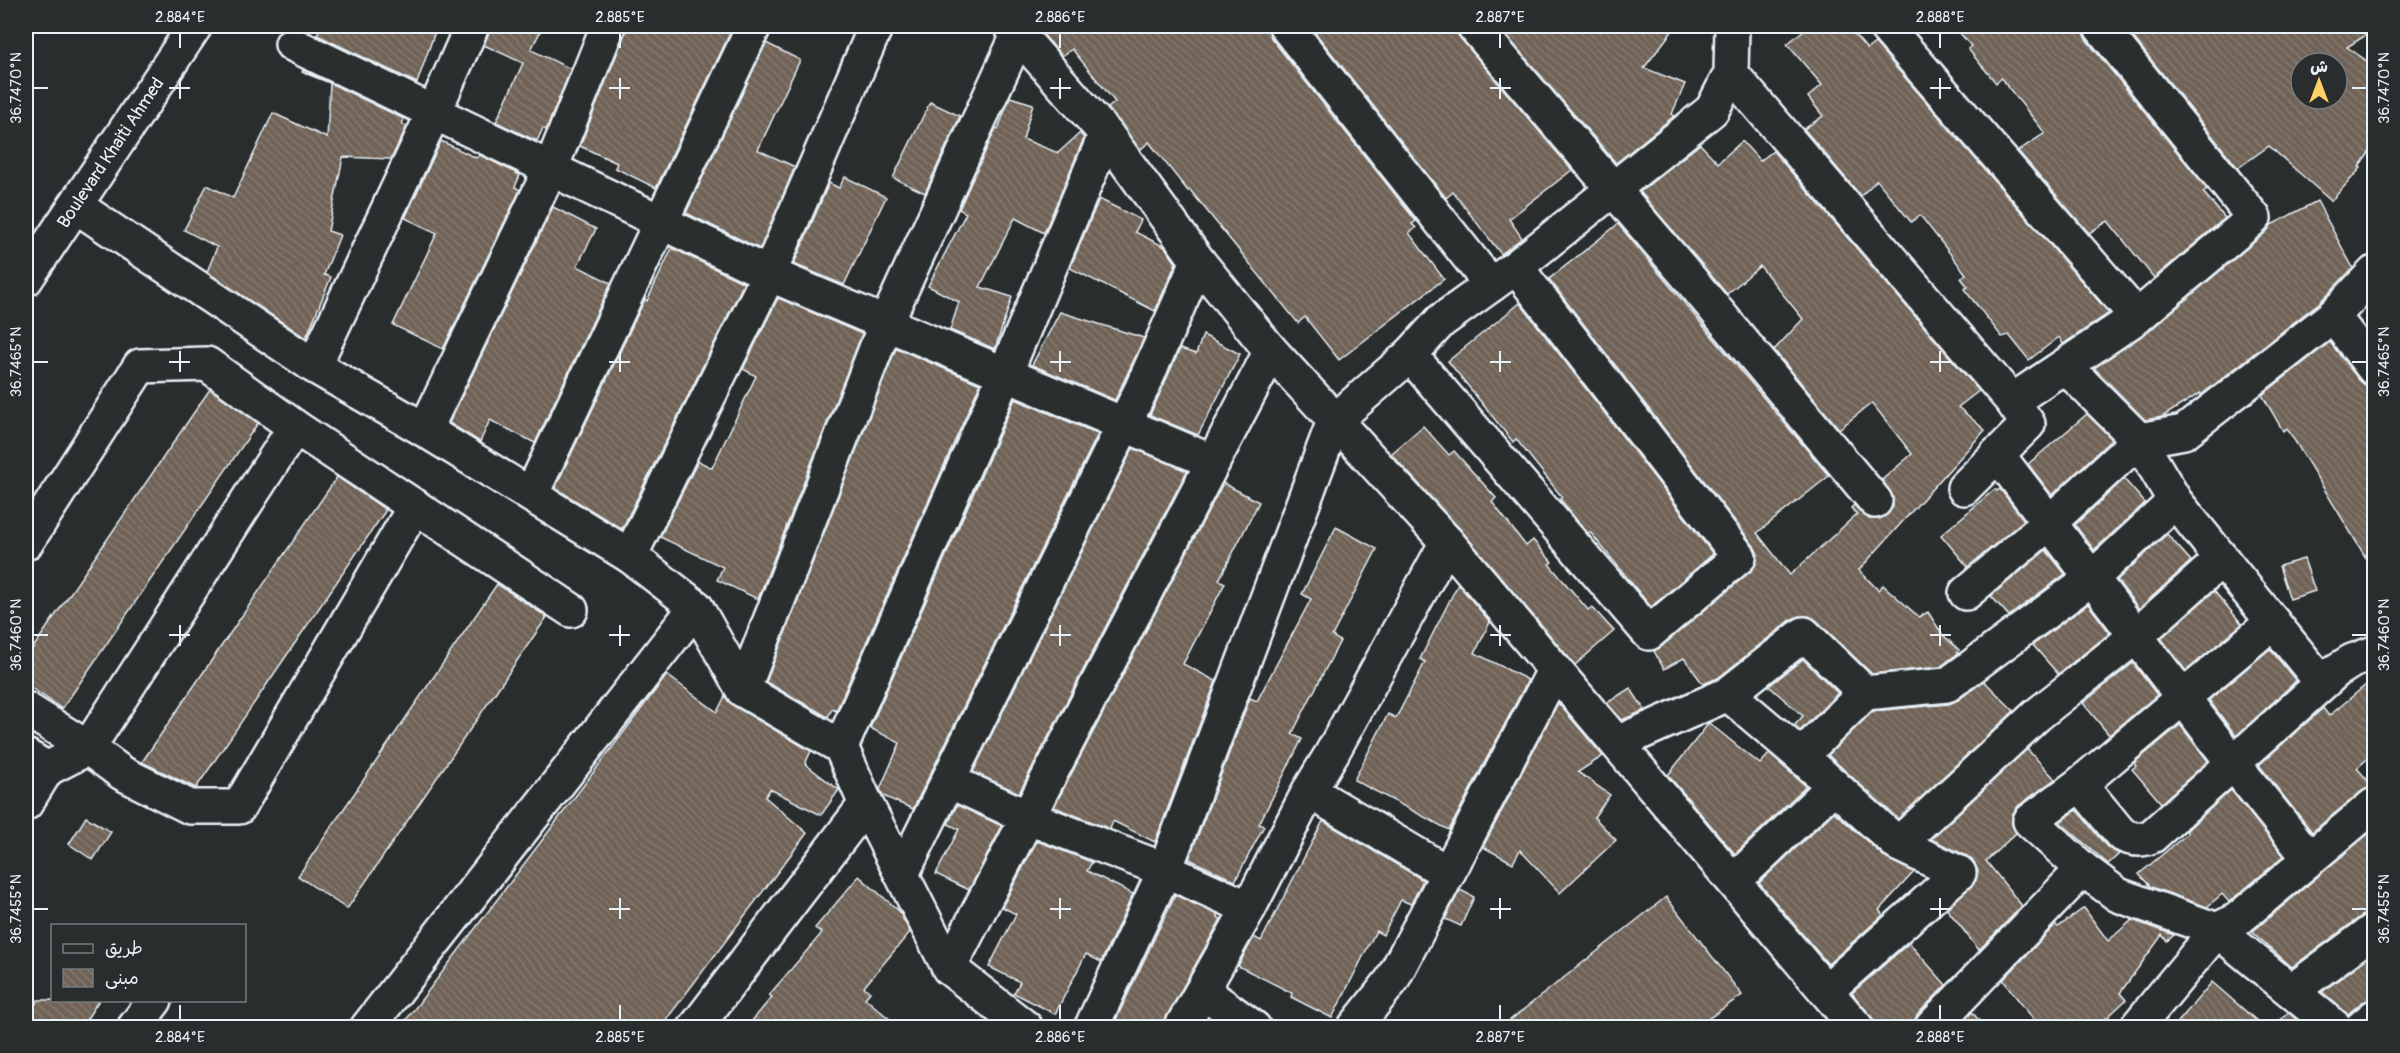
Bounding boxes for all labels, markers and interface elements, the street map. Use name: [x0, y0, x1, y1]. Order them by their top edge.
text: 2.884°E: [155, 8, 205, 27]
text: 2.885°E: [595, 8, 645, 27]
text: 2.886°E: [1035, 8, 1085, 27]
text: 2.887°E: [1475, 8, 1525, 27]
text: 2.888°E: [1916, 8, 1965, 27]
north arrow: [2289, 51, 2349, 111]
text: 36.7470°N: [7, 52, 26, 124]
text: 36.7470°N: [2375, 52, 2394, 124]
text: ش: [2310, 57, 2328, 77]
street label: Boulevard Khaiti Ahmed: [52, 73, 169, 232]
text: 36.7465°N: [7, 327, 26, 397]
text: 36.7465°N: [2375, 327, 2394, 397]
text: 36.7460°N: [7, 599, 26, 671]
text: 36.7460°N: [2375, 599, 2394, 671]
text: 36.7455°N: [7, 874, 26, 944]
text: 36.7455°N: [2375, 874, 2394, 944]
legend: [51, 924, 246, 1002]
text: طريق: [105, 937, 143, 960]
text: مبنى: [105, 967, 139, 990]
text: 2.884°E: [155, 1028, 205, 1047]
text: 2.885°E: [595, 1028, 645, 1047]
text: 2.886°E: [1035, 1028, 1085, 1047]
text: 2.887°E: [1475, 1028, 1525, 1047]
text: 2.888°E: [1916, 1028, 1965, 1047]

